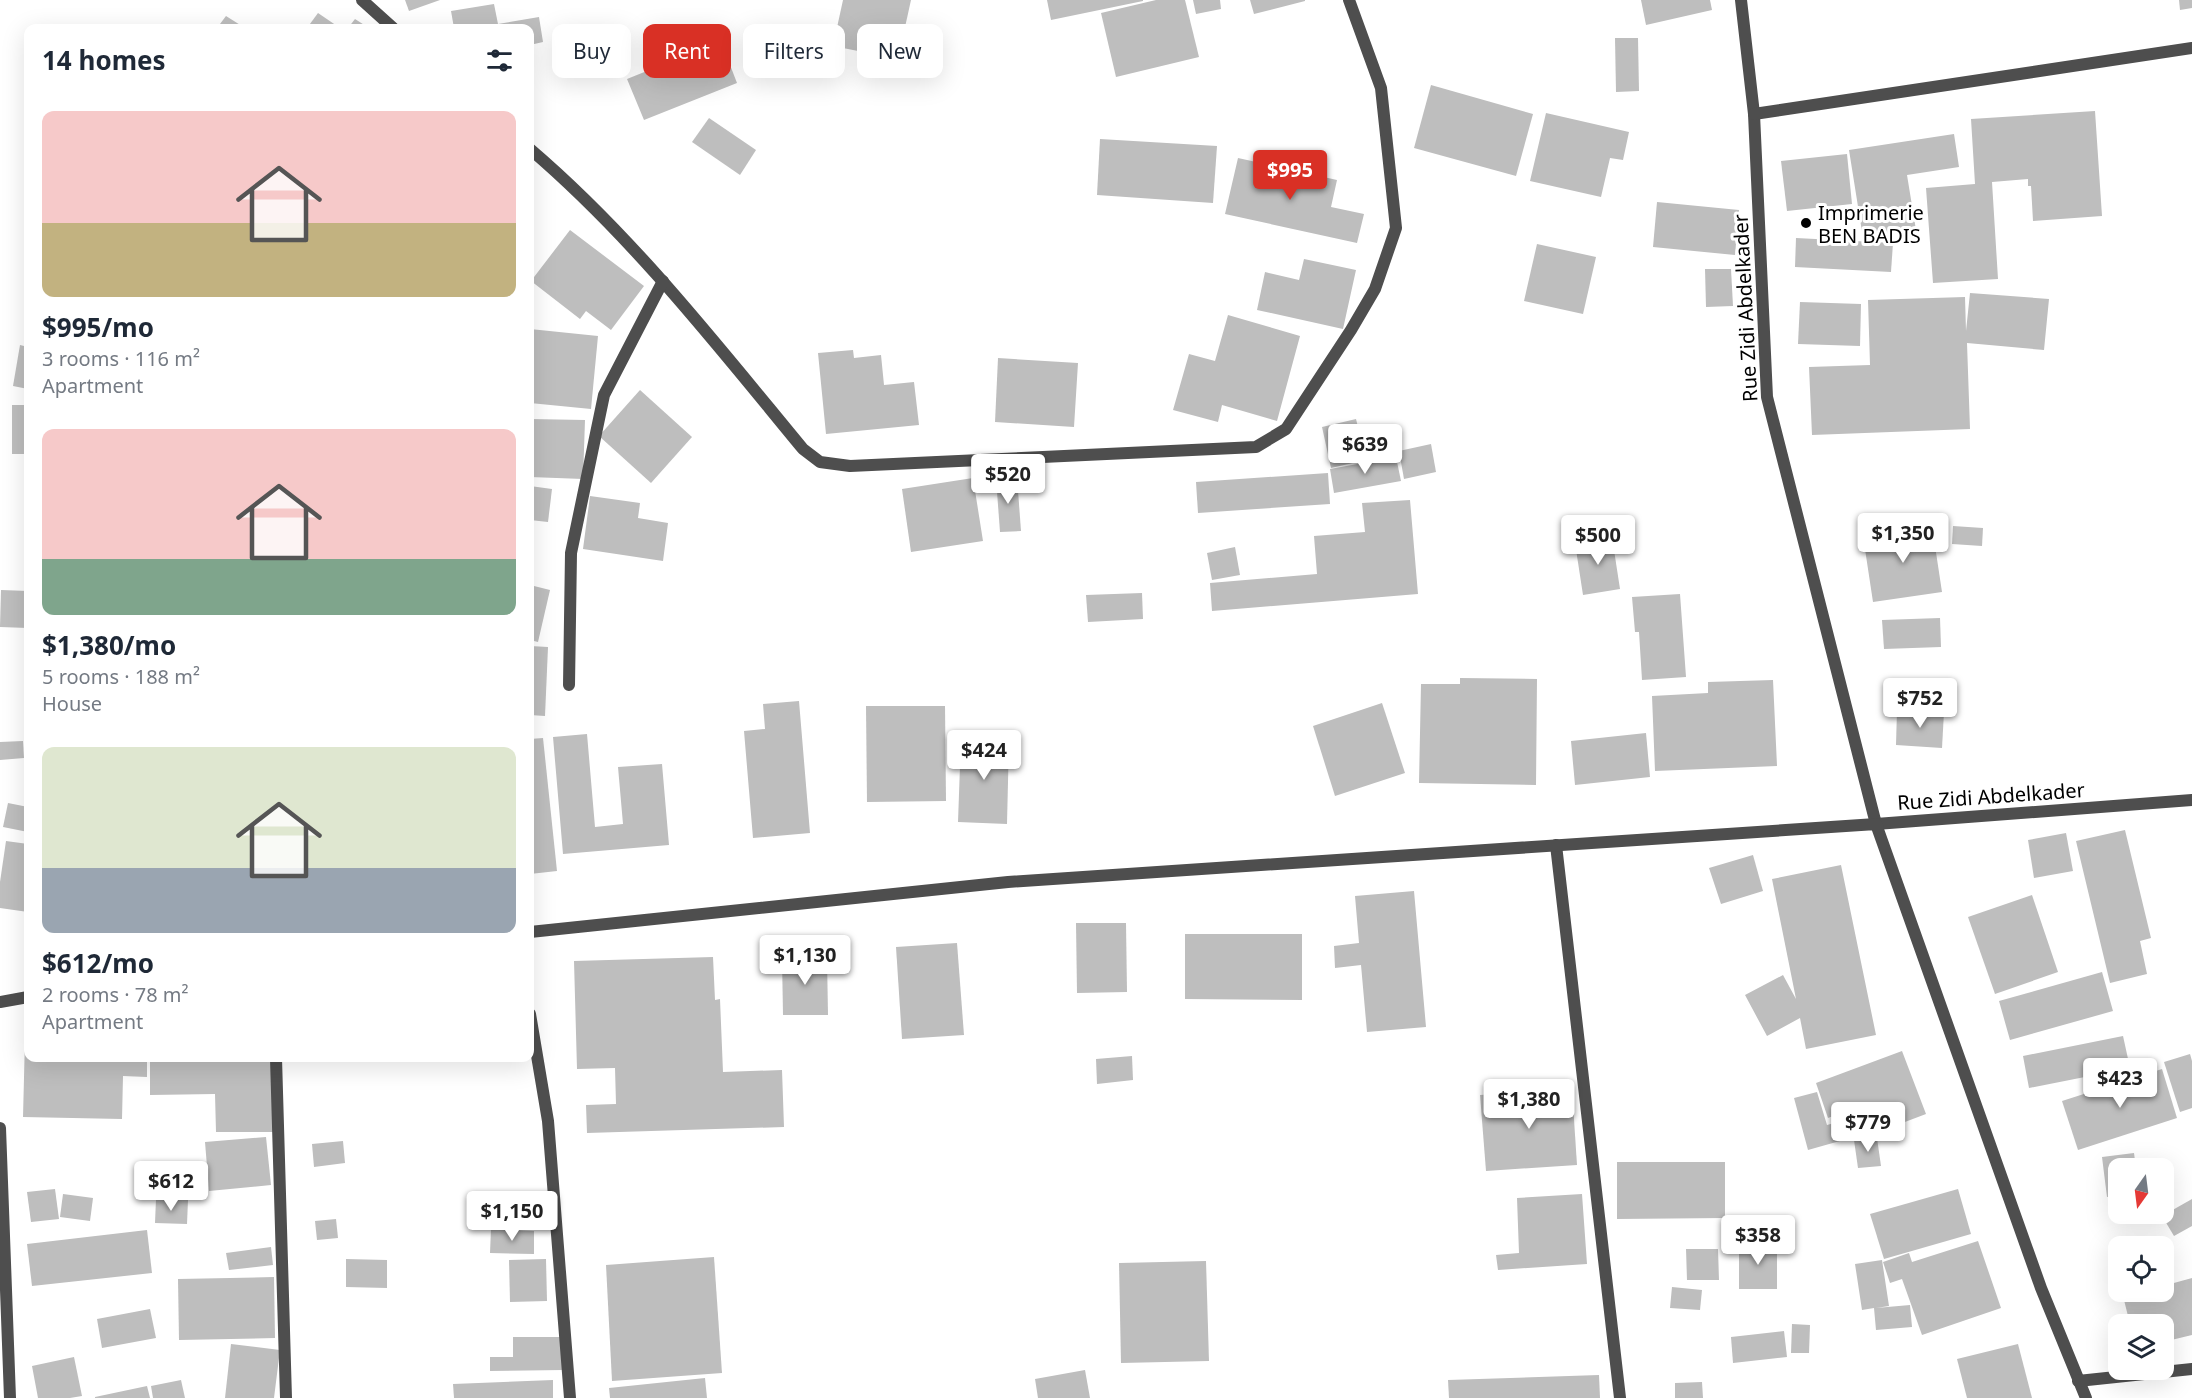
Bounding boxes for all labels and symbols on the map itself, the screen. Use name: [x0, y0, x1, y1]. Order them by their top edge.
pin: $995: [1254, 150, 1326, 201]
place label: Imprimerie BEN BADIS: [1818, 199, 1924, 249]
street label: Rue Zidi Abdelkader: [1727, 213, 1763, 403]
marker: Imprimerie BEN BADIS: [1799, 216, 1813, 230]
pin: $639: [1329, 424, 1401, 475]
pin: $520: [972, 454, 1044, 505]
pin: $1,350: [1854, 513, 1952, 564]
pin: $500: [1562, 515, 1634, 566]
pin: $752: [1884, 678, 1956, 729]
pin: $424: [948, 730, 1020, 781]
street label: Rue Zidi Abdelkader: [1896, 776, 2086, 816]
pin: $1,130: [756, 935, 854, 986]
pin: $423: [2084, 1058, 2156, 1109]
pin: $1,380: [1480, 1079, 1578, 1130]
pin: $779: [1832, 1102, 1904, 1153]
north arrow: [2108, 1158, 2174, 1224]
pin: $612: [135, 1161, 207, 1212]
pin: $1,150: [463, 1191, 561, 1242]
pin: $358: [1722, 1215, 1794, 1266]

